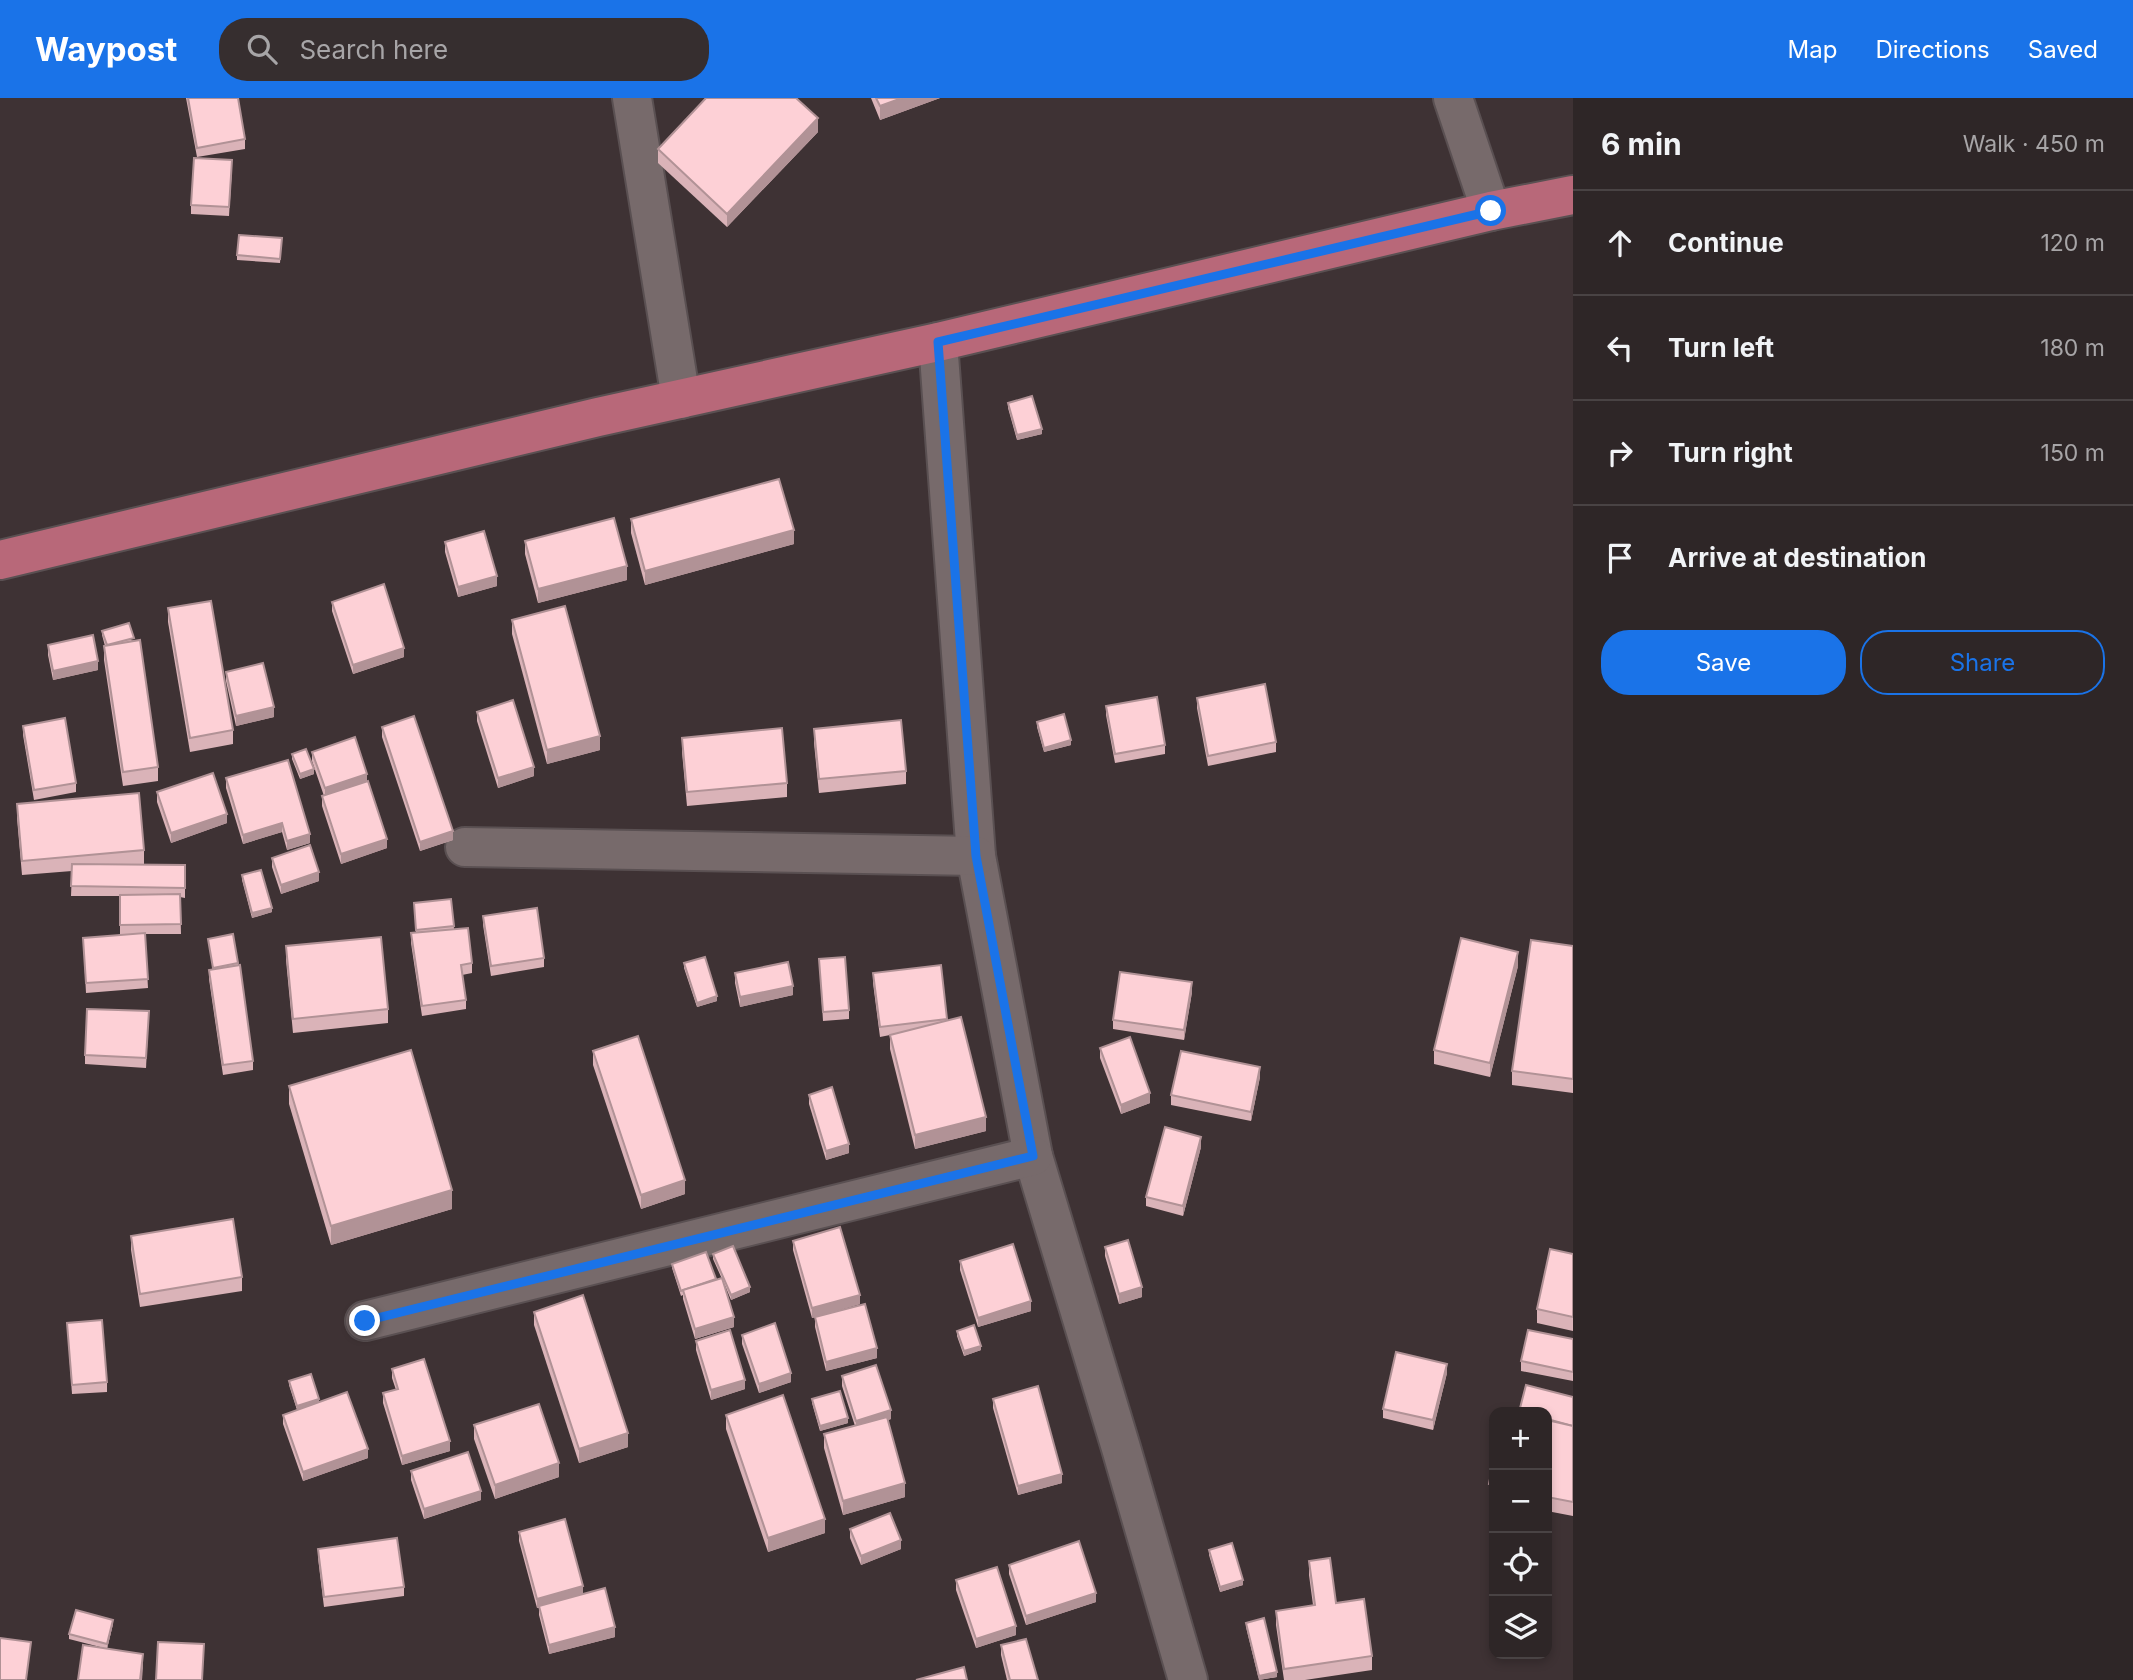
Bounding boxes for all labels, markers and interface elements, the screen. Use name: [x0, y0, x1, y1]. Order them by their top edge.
search box: [219, 18, 709, 81]
text: Waypost: [35, 29, 177, 69]
icon: search: [243, 30, 281, 68]
text: Search here: [299, 34, 448, 65]
text: Map: [1788, 35, 1837, 64]
text: Directions: [1875, 35, 1990, 64]
text: Saved: [2028, 35, 2098, 64]
text: 6 min: [1601, 126, 1682, 162]
text: Walk · 450 m: [1963, 130, 2105, 158]
route start: [1475, 195, 1506, 226]
icon: ahead: [1601, 224, 1639, 262]
text: Continue: [1668, 227, 1784, 258]
text: 120 m: [2040, 229, 2105, 257]
icon: left: [1601, 329, 1639, 367]
text: Turn left: [1668, 332, 1774, 363]
text: 180 m: [2040, 334, 2105, 362]
icon: right: [1601, 434, 1639, 472]
text: Turn right: [1668, 437, 1793, 468]
text: 150 m: [2041, 439, 2105, 467]
icon: arrive: [1601, 539, 1639, 577]
text: Arrive at destination: [1668, 542, 1927, 573]
button: Save: [1601, 630, 1846, 695]
button: Share: [1860, 630, 2105, 695]
route end: [349, 1305, 380, 1336]
map controls: [1489, 1407, 1552, 1659]
button: +: [1489, 1407, 1552, 1470]
button: −: [1489, 1470, 1552, 1533]
button: locate: [1489, 1533, 1552, 1596]
button: layers: [1489, 1596, 1552, 1659]

